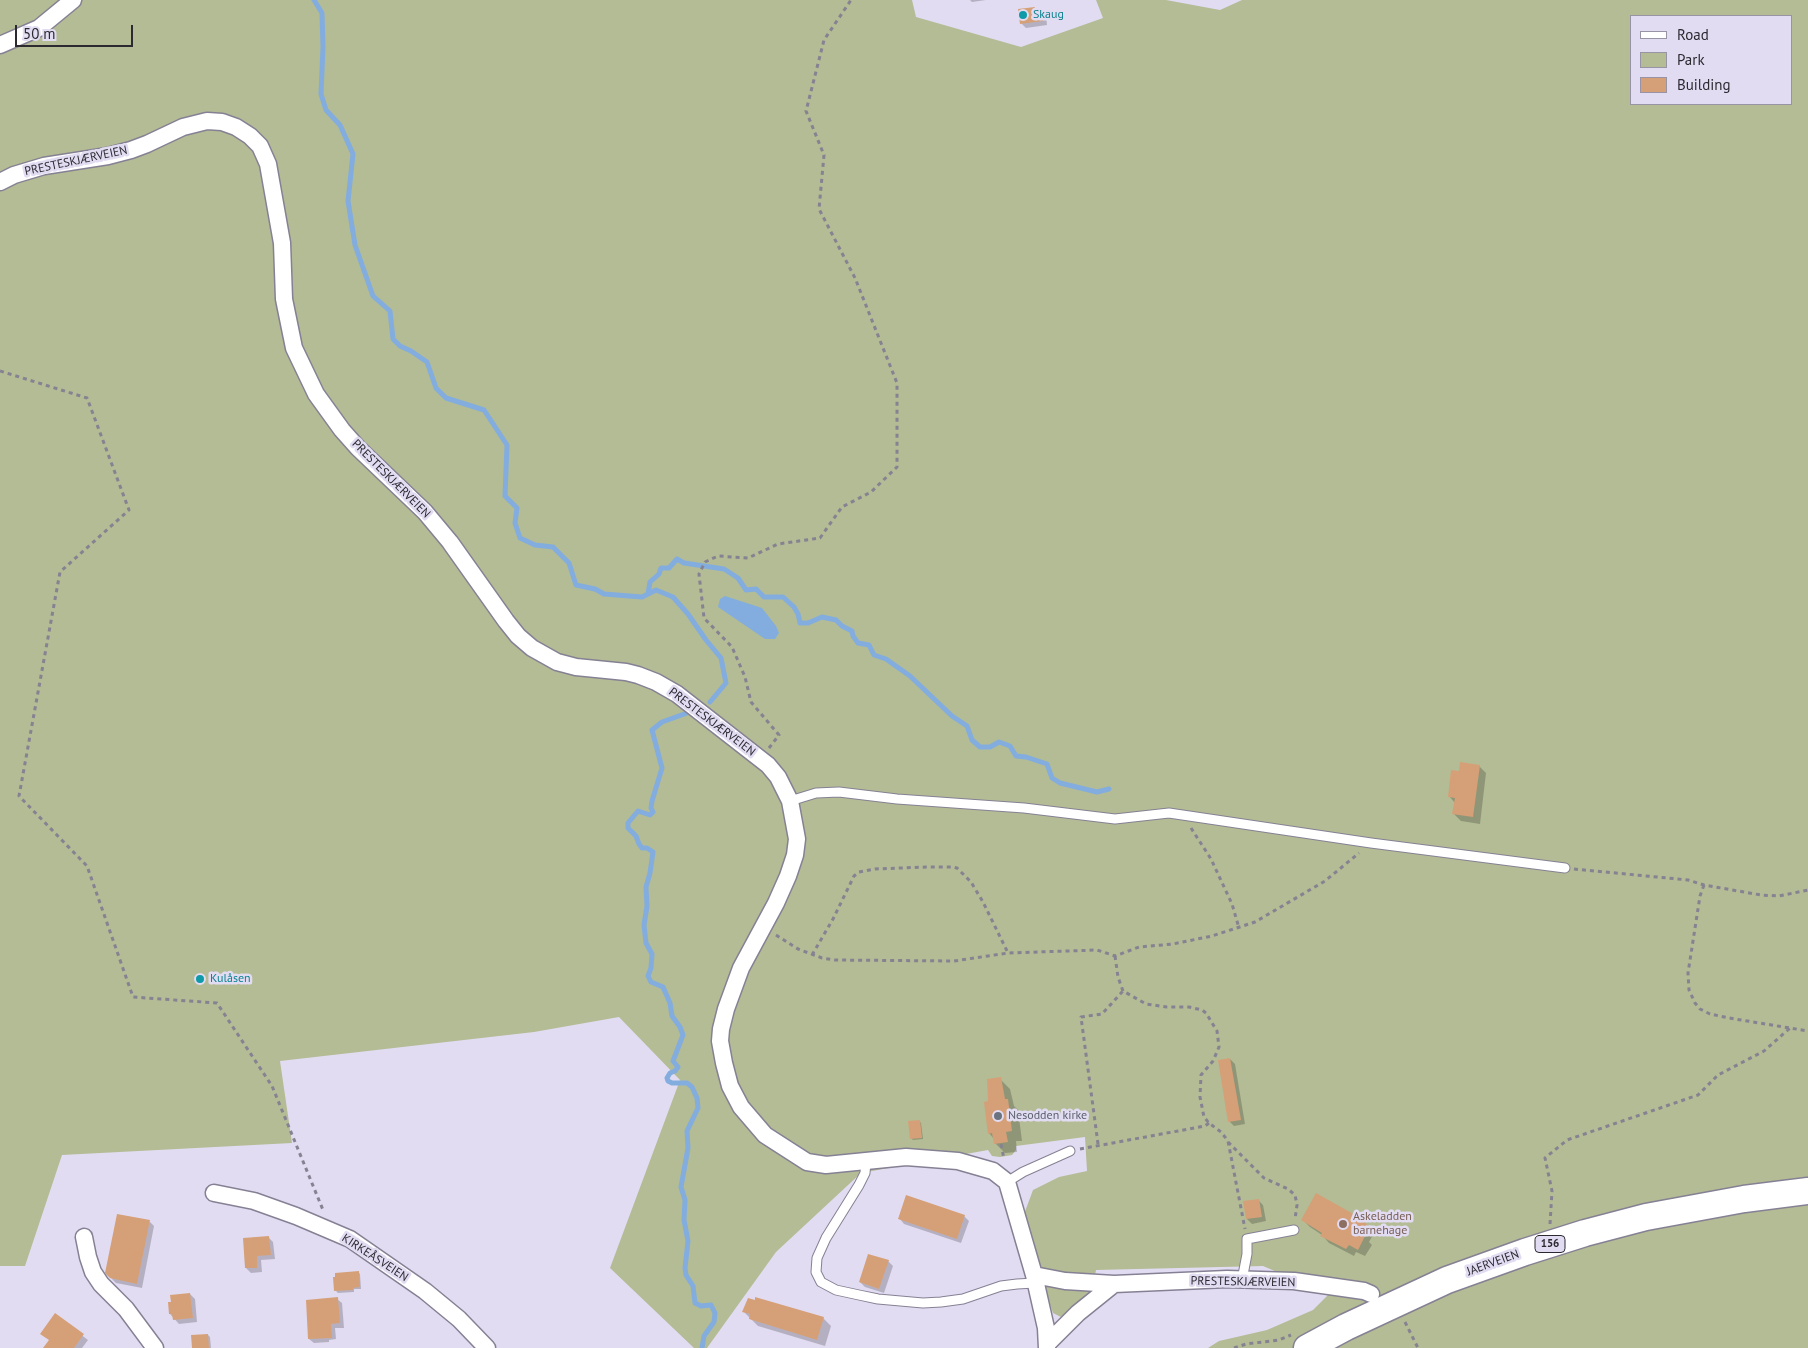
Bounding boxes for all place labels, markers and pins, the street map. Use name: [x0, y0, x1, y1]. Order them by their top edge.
place label: Skaug: [1033, 8, 1064, 22]
marker: Skaug: [1017, 9, 1029, 21]
place label: Kulåsen: [210, 972, 251, 986]
marker: Kulåsen: [194, 973, 206, 985]
place label: Nesodden kirke: [1008, 1109, 1087, 1123]
marker: Nesodden kirke: [992, 1110, 1004, 1122]
place label: Askeladden barnehage: [1353, 1210, 1412, 1238]
marker: Askeladden barnehage: [1337, 1218, 1349, 1230]

